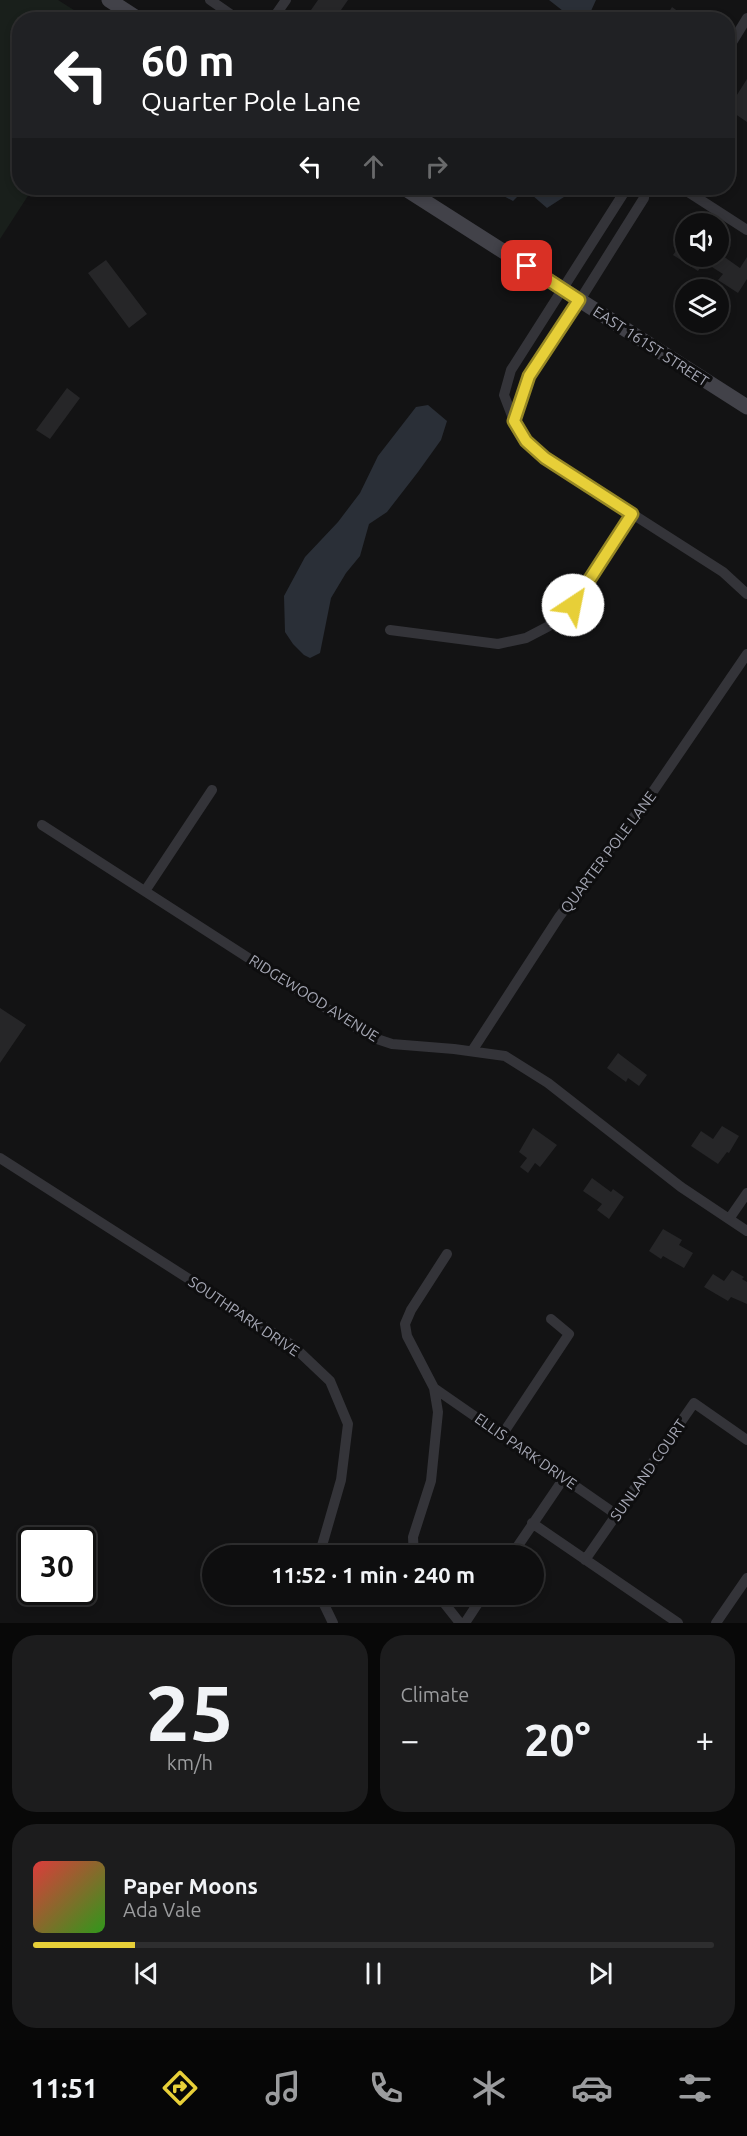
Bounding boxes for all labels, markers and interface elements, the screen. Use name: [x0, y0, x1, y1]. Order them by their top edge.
icon: left: [42, 36, 120, 114]
text: 60 m: [141, 37, 235, 84]
text: Quarter Pole Lane: [141, 86, 361, 116]
icon: left: [294, 150, 327, 183]
icon: ahead: [357, 150, 390, 183]
icon: right: [420, 150, 453, 183]
map controls: [675, 213, 729, 333]
button: sound: [675, 213, 729, 267]
pin: [501, 240, 552, 291]
icon: arrive: [510, 249, 543, 282]
button: layers: [675, 279, 729, 333]
street label: EAST 161ST STREET: [590, 302, 712, 390]
position arrow: [541, 573, 605, 637]
street label: QUARTER POLE LANE: [557, 788, 659, 916]
street label: RIDGEWOOD AVENUE: [246, 951, 382, 1045]
street label: SOUTHPARK DRIVE: [185, 1273, 303, 1359]
street label: ELLIS PARK DRIVE: [472, 1409, 580, 1493]
street label: SUNLAND COURT: [607, 1415, 690, 1524]
speed limit sign: 30: [18, 1527, 96, 1605]
text: 11:52 · 1 min · 240 m: [271, 1562, 475, 1587]
text: 25: [146, 1668, 234, 1756]
text: Climate: [401, 1683, 469, 1706]
text: 20°: [524, 1714, 591, 1765]
text: −: [401, 1721, 419, 1758]
text: +: [695, 1721, 714, 1758]
text: km/h: [167, 1751, 213, 1774]
text: Paper Moons: [123, 1873, 258, 1898]
text: Ada Vale: [123, 1898, 201, 1921]
icon: previous: [130, 1957, 163, 1990]
icon: pause: [357, 1957, 390, 1990]
icon: next: [584, 1957, 617, 1990]
icon: directions: [159, 2067, 201, 2109]
icon: music: [262, 2067, 304, 2109]
icon: phone: [365, 2067, 407, 2109]
icon: climate: [468, 2067, 510, 2109]
icon: car: [571, 2067, 613, 2109]
icon: filters: [674, 2067, 716, 2109]
text: 11:51: [31, 2073, 98, 2103]

